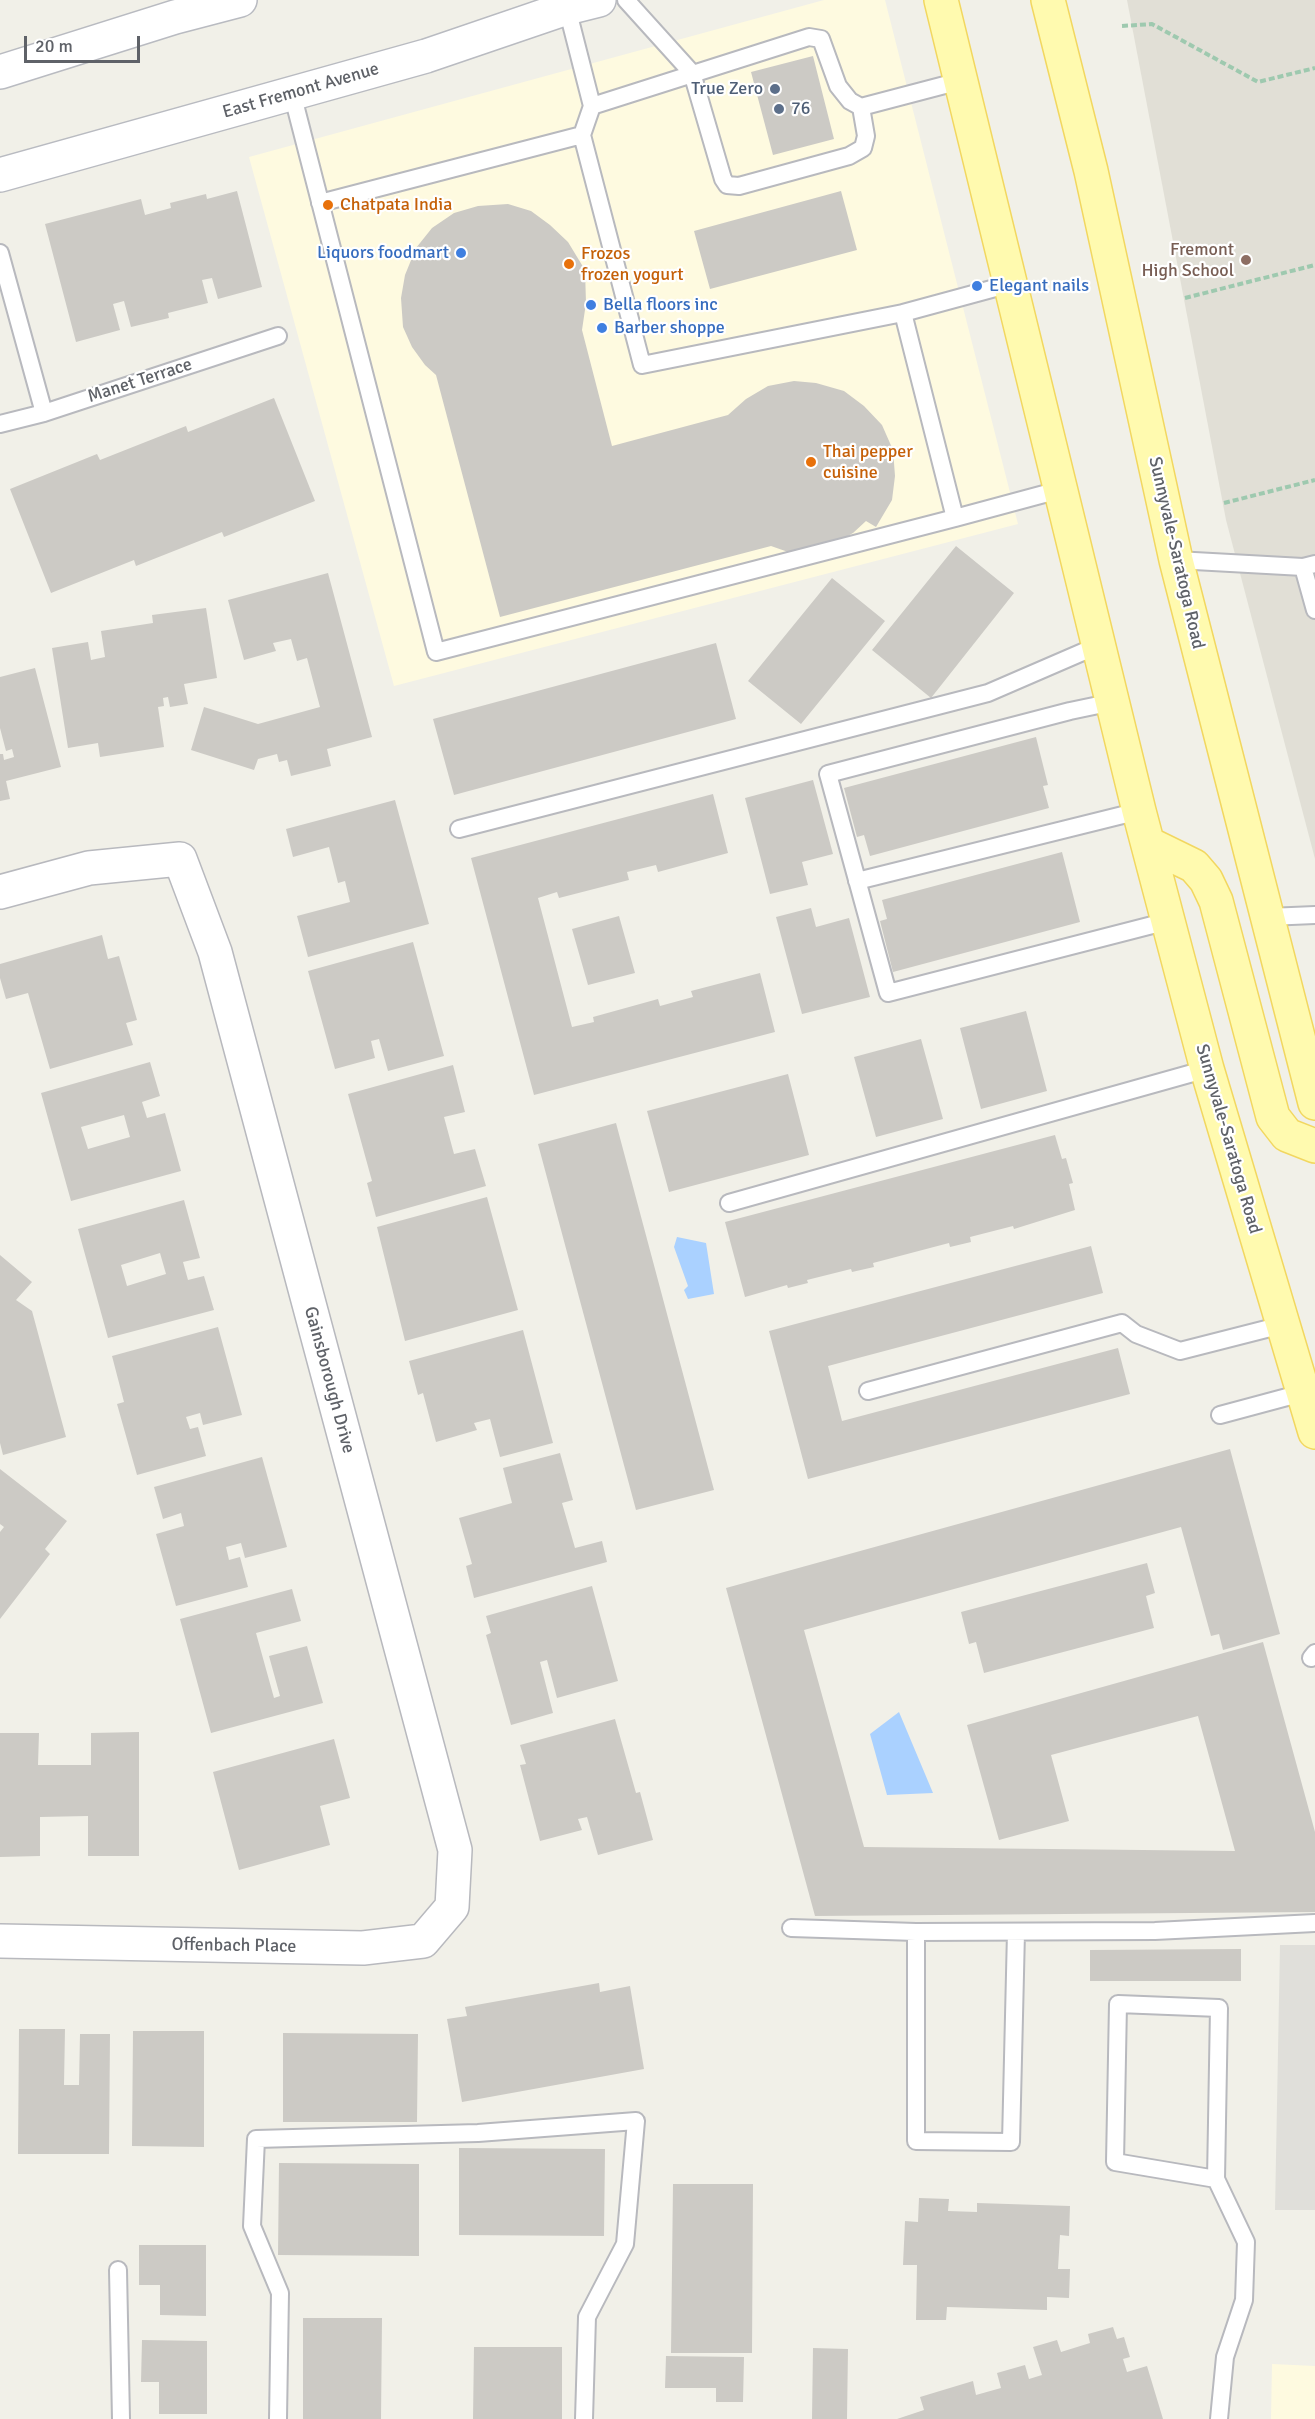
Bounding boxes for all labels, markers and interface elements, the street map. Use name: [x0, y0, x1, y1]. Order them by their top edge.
scale bar: [27, 24, 142, 62]
text: 20 m: [35, 35, 73, 57]
street label: East Fremont Avenue: [220, 58, 382, 124]
place label: True Zero: [691, 78, 763, 100]
marker: True Zero: [768, 82, 782, 96]
place label: 76: [791, 98, 810, 120]
marker: 76: [772, 102, 786, 116]
place label: Chatpata India: [340, 194, 452, 216]
marker: Chatpata India: [321, 198, 335, 212]
place label: Fremont High School: [1141, 239, 1234, 282]
place label: Liquors foodmart: [317, 242, 449, 264]
place label: Frozos frozen yogurt: [581, 243, 683, 286]
marker: Liquors foodmart: [454, 246, 468, 260]
marker: Fremont High School: [1239, 253, 1253, 267]
marker: Frozos frozen yogurt: [562, 257, 576, 271]
place label: Elegant nails: [989, 275, 1089, 297]
marker: Elegant nails: [970, 279, 984, 293]
place label: Bella floors inc: [603, 294, 718, 316]
marker: Bella floors inc: [584, 298, 598, 312]
place label: Barber shoppe: [614, 317, 725, 339]
marker: Barber shoppe: [595, 321, 609, 335]
street label: Manet Terrace: [85, 354, 195, 408]
place label: Thai pepper cuisine: [823, 441, 913, 484]
marker: Thai pepper cuisine: [804, 455, 818, 469]
street label: Sunnyvale-Saratoga Road: [1143, 455, 1209, 651]
street label: Sunnyvale-Saratoga Road: [1191, 1042, 1265, 1236]
street label: Gainsborough Drive: [299, 1304, 359, 1456]
street label: Offenbach Place: [171, 1934, 297, 1958]

